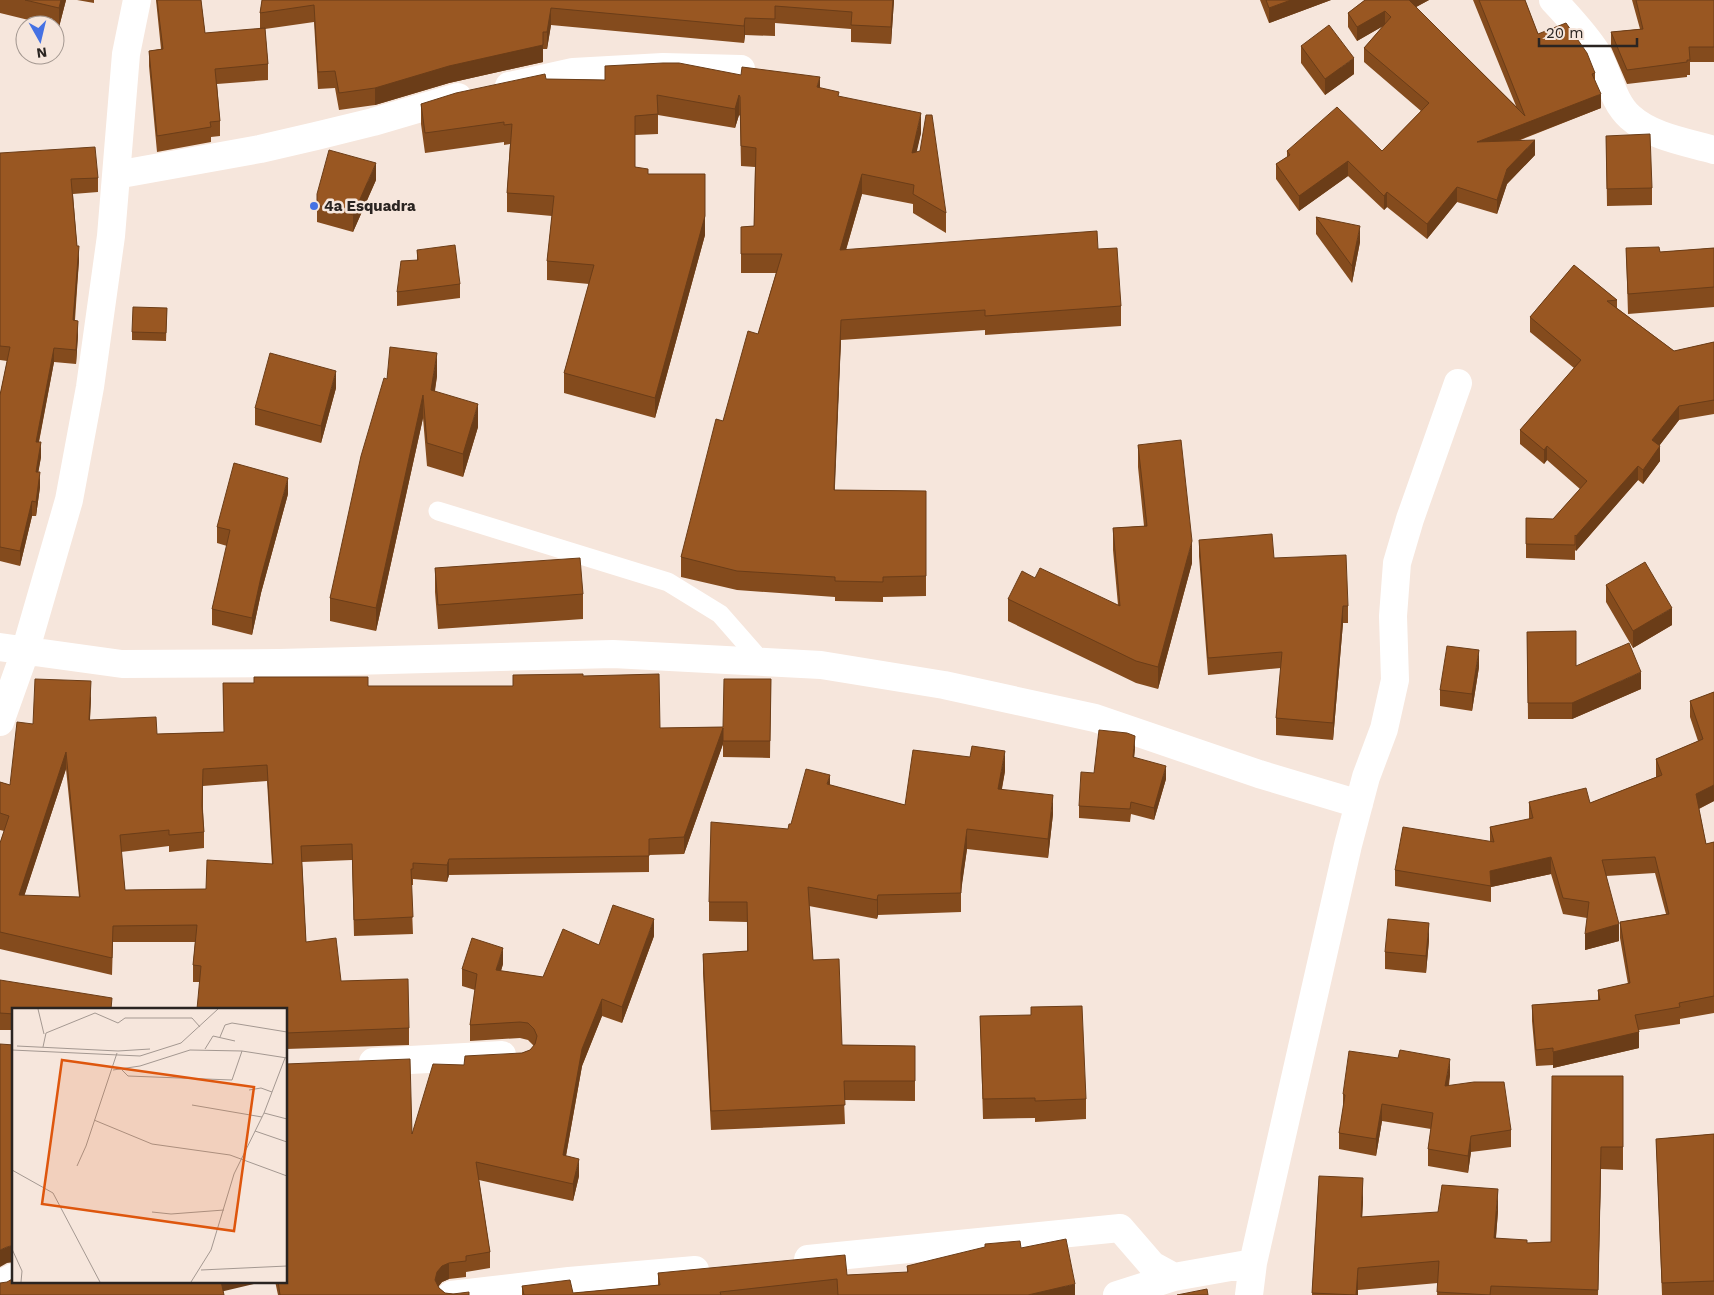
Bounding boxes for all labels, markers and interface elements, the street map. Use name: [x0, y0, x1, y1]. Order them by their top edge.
north arrow: [15, 15, 65, 65]
scale bar: [1539, 15, 1636, 47]
text: 20 m: [1546, 24, 1584, 42]
text: N: [36, 44, 48, 62]
place label: 4a Esquadra: [324, 197, 416, 215]
marker: 4a Esquadra: [308, 200, 320, 212]
inset map: [12, 1008, 288, 1282]

